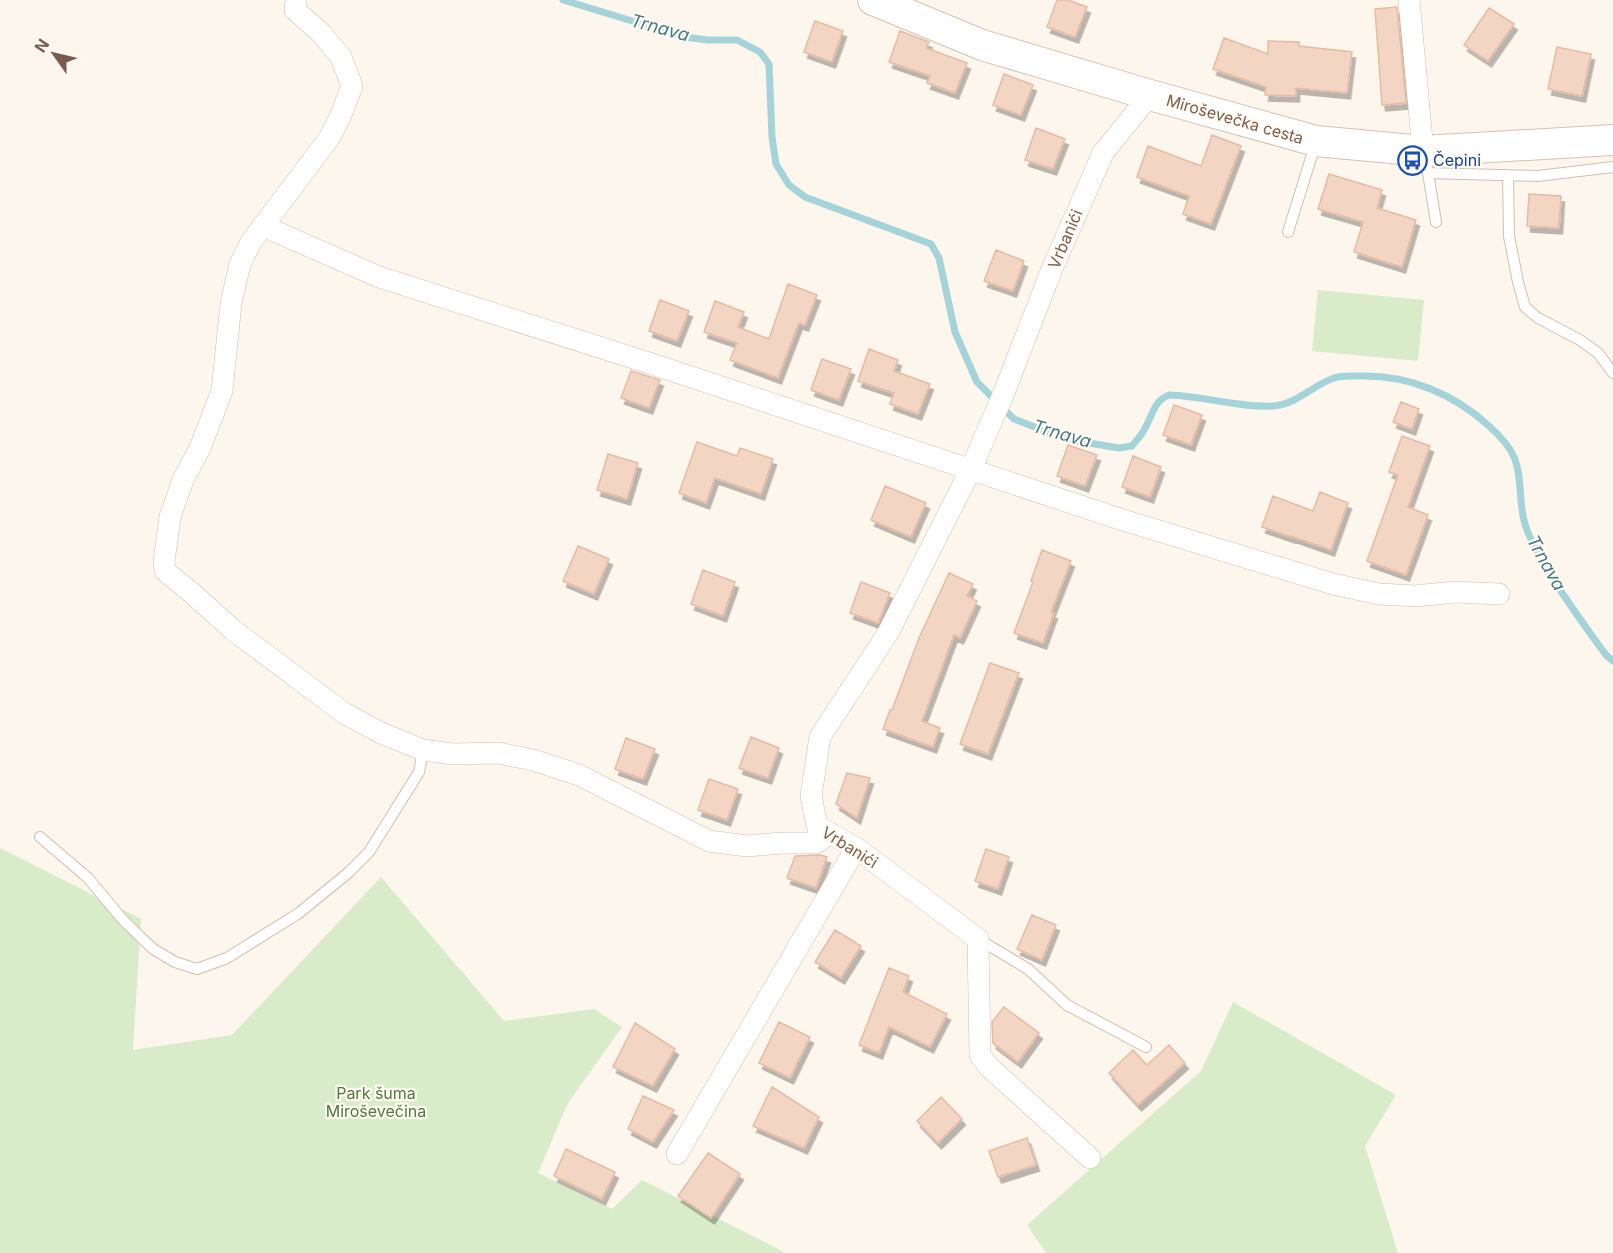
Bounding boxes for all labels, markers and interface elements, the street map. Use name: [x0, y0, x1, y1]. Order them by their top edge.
water label: Trnava: [628, 10, 692, 45]
north arrow: [24, 24, 84, 84]
text: N: [30, 35, 53, 56]
street label: Miroševečka cesta: [1164, 90, 1306, 148]
bus stop icon: Čepini: [1396, 144, 1428, 176]
place label: Čepini: [1433, 150, 1481, 170]
street label: Vrbanići: [1044, 206, 1086, 272]
water label: Trnava: [1030, 415, 1094, 452]
water label: Trnava: [1523, 531, 1570, 594]
street label: Vrbanići: [818, 822, 882, 872]
park label: Park šuma Miroševečina: [326, 1083, 426, 1121]

